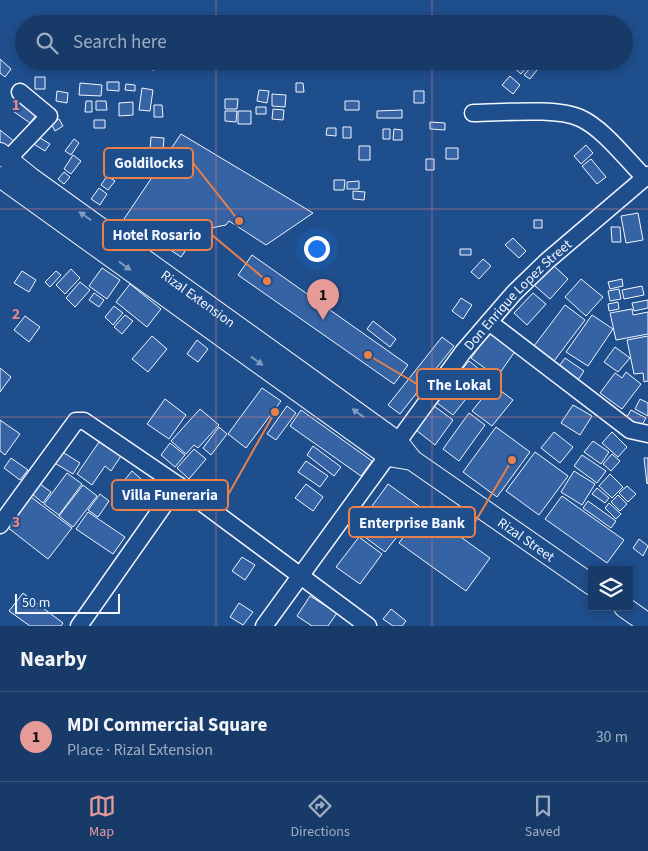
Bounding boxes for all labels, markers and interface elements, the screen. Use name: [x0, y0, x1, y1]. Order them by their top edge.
search box: [15, 15, 633, 70]
icon: search: [33, 29, 61, 57]
text: Search here: [73, 29, 167, 56]
text: 1: [12, 94, 20, 116]
callout: Goldilocks: [104, 148, 193, 178]
text: Goldilocks: [114, 153, 184, 174]
one-way arrow: [78, 211, 91, 221]
callout: Hotel Rosario: [103, 220, 212, 250]
text: Hotel Rosario: [113, 225, 201, 246]
street label: Don Enrique Lopez Street: [460, 235, 577, 355]
your location: [304, 236, 330, 262]
one-way arrow: [118, 261, 131, 272]
street label: Rizal Extension: [157, 266, 239, 333]
pin: 1: [307, 279, 339, 320]
text: 2: [12, 303, 20, 325]
one-way arrow: [250, 356, 263, 367]
callout: The Lokal: [417, 369, 501, 399]
text: The Lokal: [427, 375, 492, 396]
one-way arrow: [352, 408, 365, 419]
callout: Villa Funeraria: [112, 480, 228, 510]
text: Villa Funeraria: [121, 485, 218, 506]
callout: Enterprise Bank: [349, 507, 475, 537]
text: 3: [12, 511, 20, 533]
text: Enterprise Bank: [359, 513, 466, 534]
street label: Rizal Street: [493, 513, 559, 567]
map controls: [588, 566, 633, 611]
button: layers: [588, 566, 633, 611]
scale bar: [15, 591, 120, 614]
text: 50 m: [22, 593, 50, 613]
text: Nearby: [20, 644, 87, 674]
text: MDI Commercial Square: [67, 712, 267, 739]
text: 1: [32, 726, 40, 748]
text: 30 m: [596, 726, 628, 748]
text: Place · Rizal Extension: [67, 739, 213, 761]
tab: Map: [88, 792, 116, 842]
tab: Directions: [291, 792, 350, 842]
tab: Saved: [525, 792, 560, 842]

